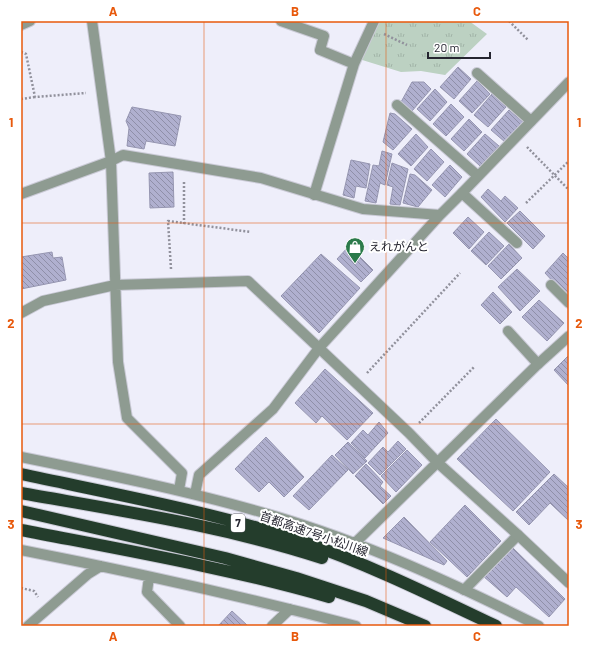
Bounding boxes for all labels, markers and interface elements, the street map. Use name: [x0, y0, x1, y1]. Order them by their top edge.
text: A: [109, 3, 118, 19]
text: B: [291, 3, 299, 19]
text: C: [473, 3, 481, 19]
scale bar: [428, 34, 490, 60]
text: 20 m: [434, 40, 460, 54]
text: 1: [9, 114, 13, 130]
text: 1: [577, 114, 581, 130]
shop icon: えれがんと: [344, 236, 366, 264]
place label: えれがんと: [369, 239, 429, 253]
text: 2: [7, 315, 15, 331]
text: 2: [575, 315, 583, 331]
street label: 首都高速7号小松川線: [258, 508, 370, 558]
road number: 7: [231, 514, 245, 532]
text: 3: [7, 516, 15, 532]
text: 3: [575, 516, 583, 532]
text: A: [109, 628, 118, 644]
text: B: [291, 628, 299, 644]
text: C: [473, 628, 481, 644]

